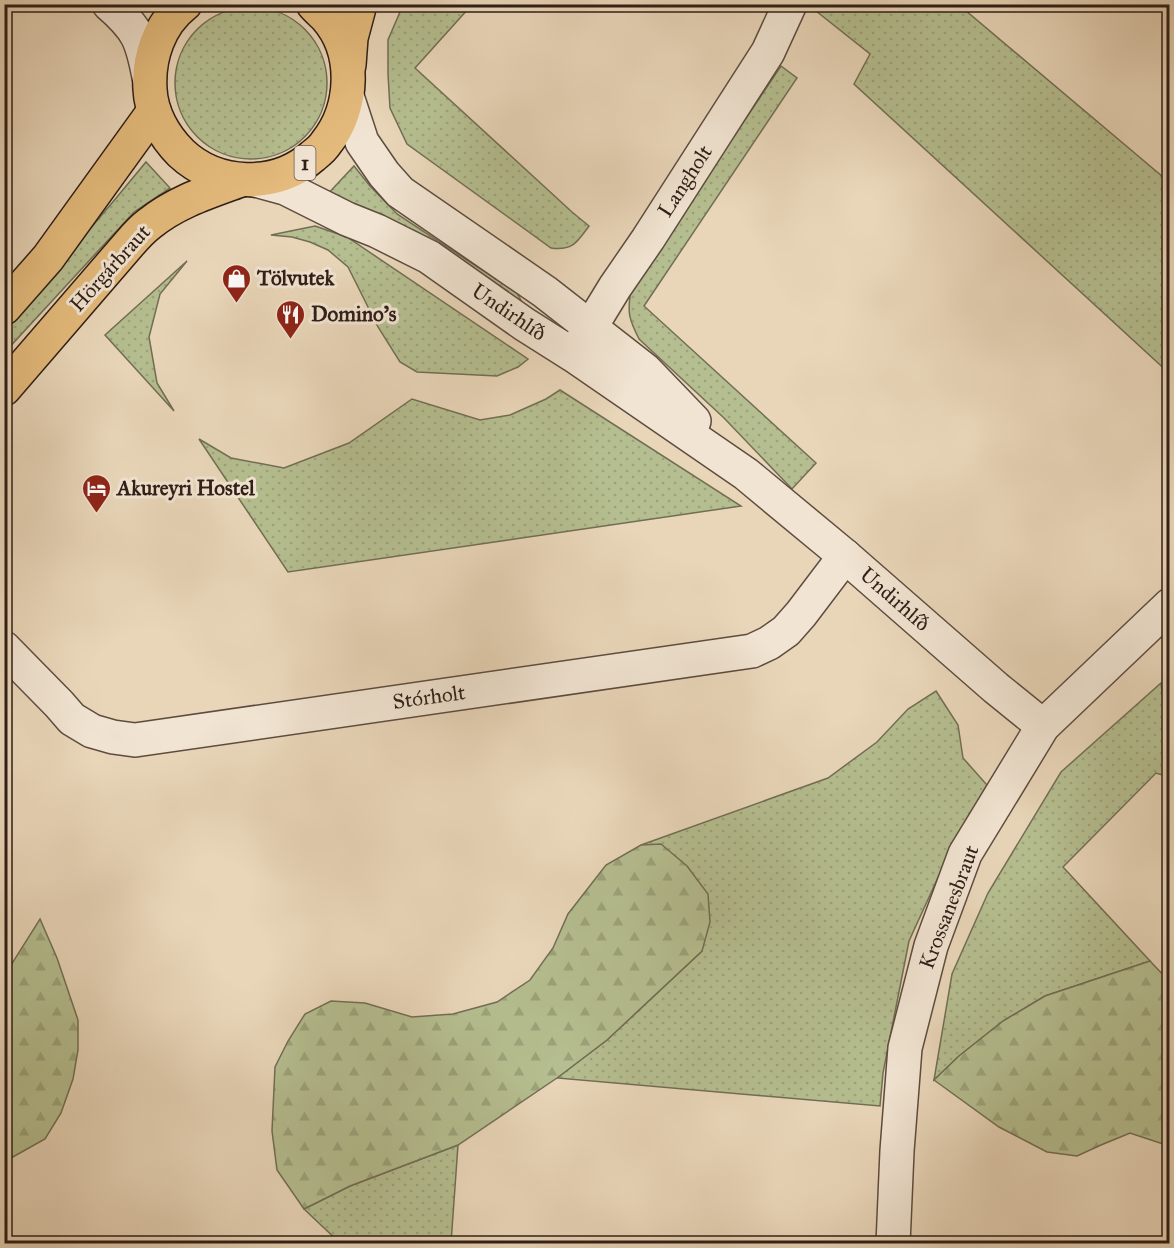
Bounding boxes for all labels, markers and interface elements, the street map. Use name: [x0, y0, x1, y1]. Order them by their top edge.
street label: Langholt: [652, 140, 718, 222]
road number: 1: [294, 146, 316, 180]
street label: Hörgárbraut: [64, 219, 156, 317]
shop icon: Tölvutek: [220, 262, 252, 304]
place label: Tölvutek: [256, 265, 335, 291]
street label: Undirhlíð: [467, 278, 551, 346]
restaurant icon: Domino's: [274, 298, 306, 340]
place label: Domino's: [311, 301, 397, 327]
hotel icon: Akureyri Hostel: [80, 472, 112, 514]
place label: Akureyri Hostel: [115, 475, 256, 501]
street label: Undirhlíð: [854, 561, 936, 637]
street label: Stórholt: [391, 679, 468, 715]
street label: Krossanesbraut: [913, 841, 985, 973]

